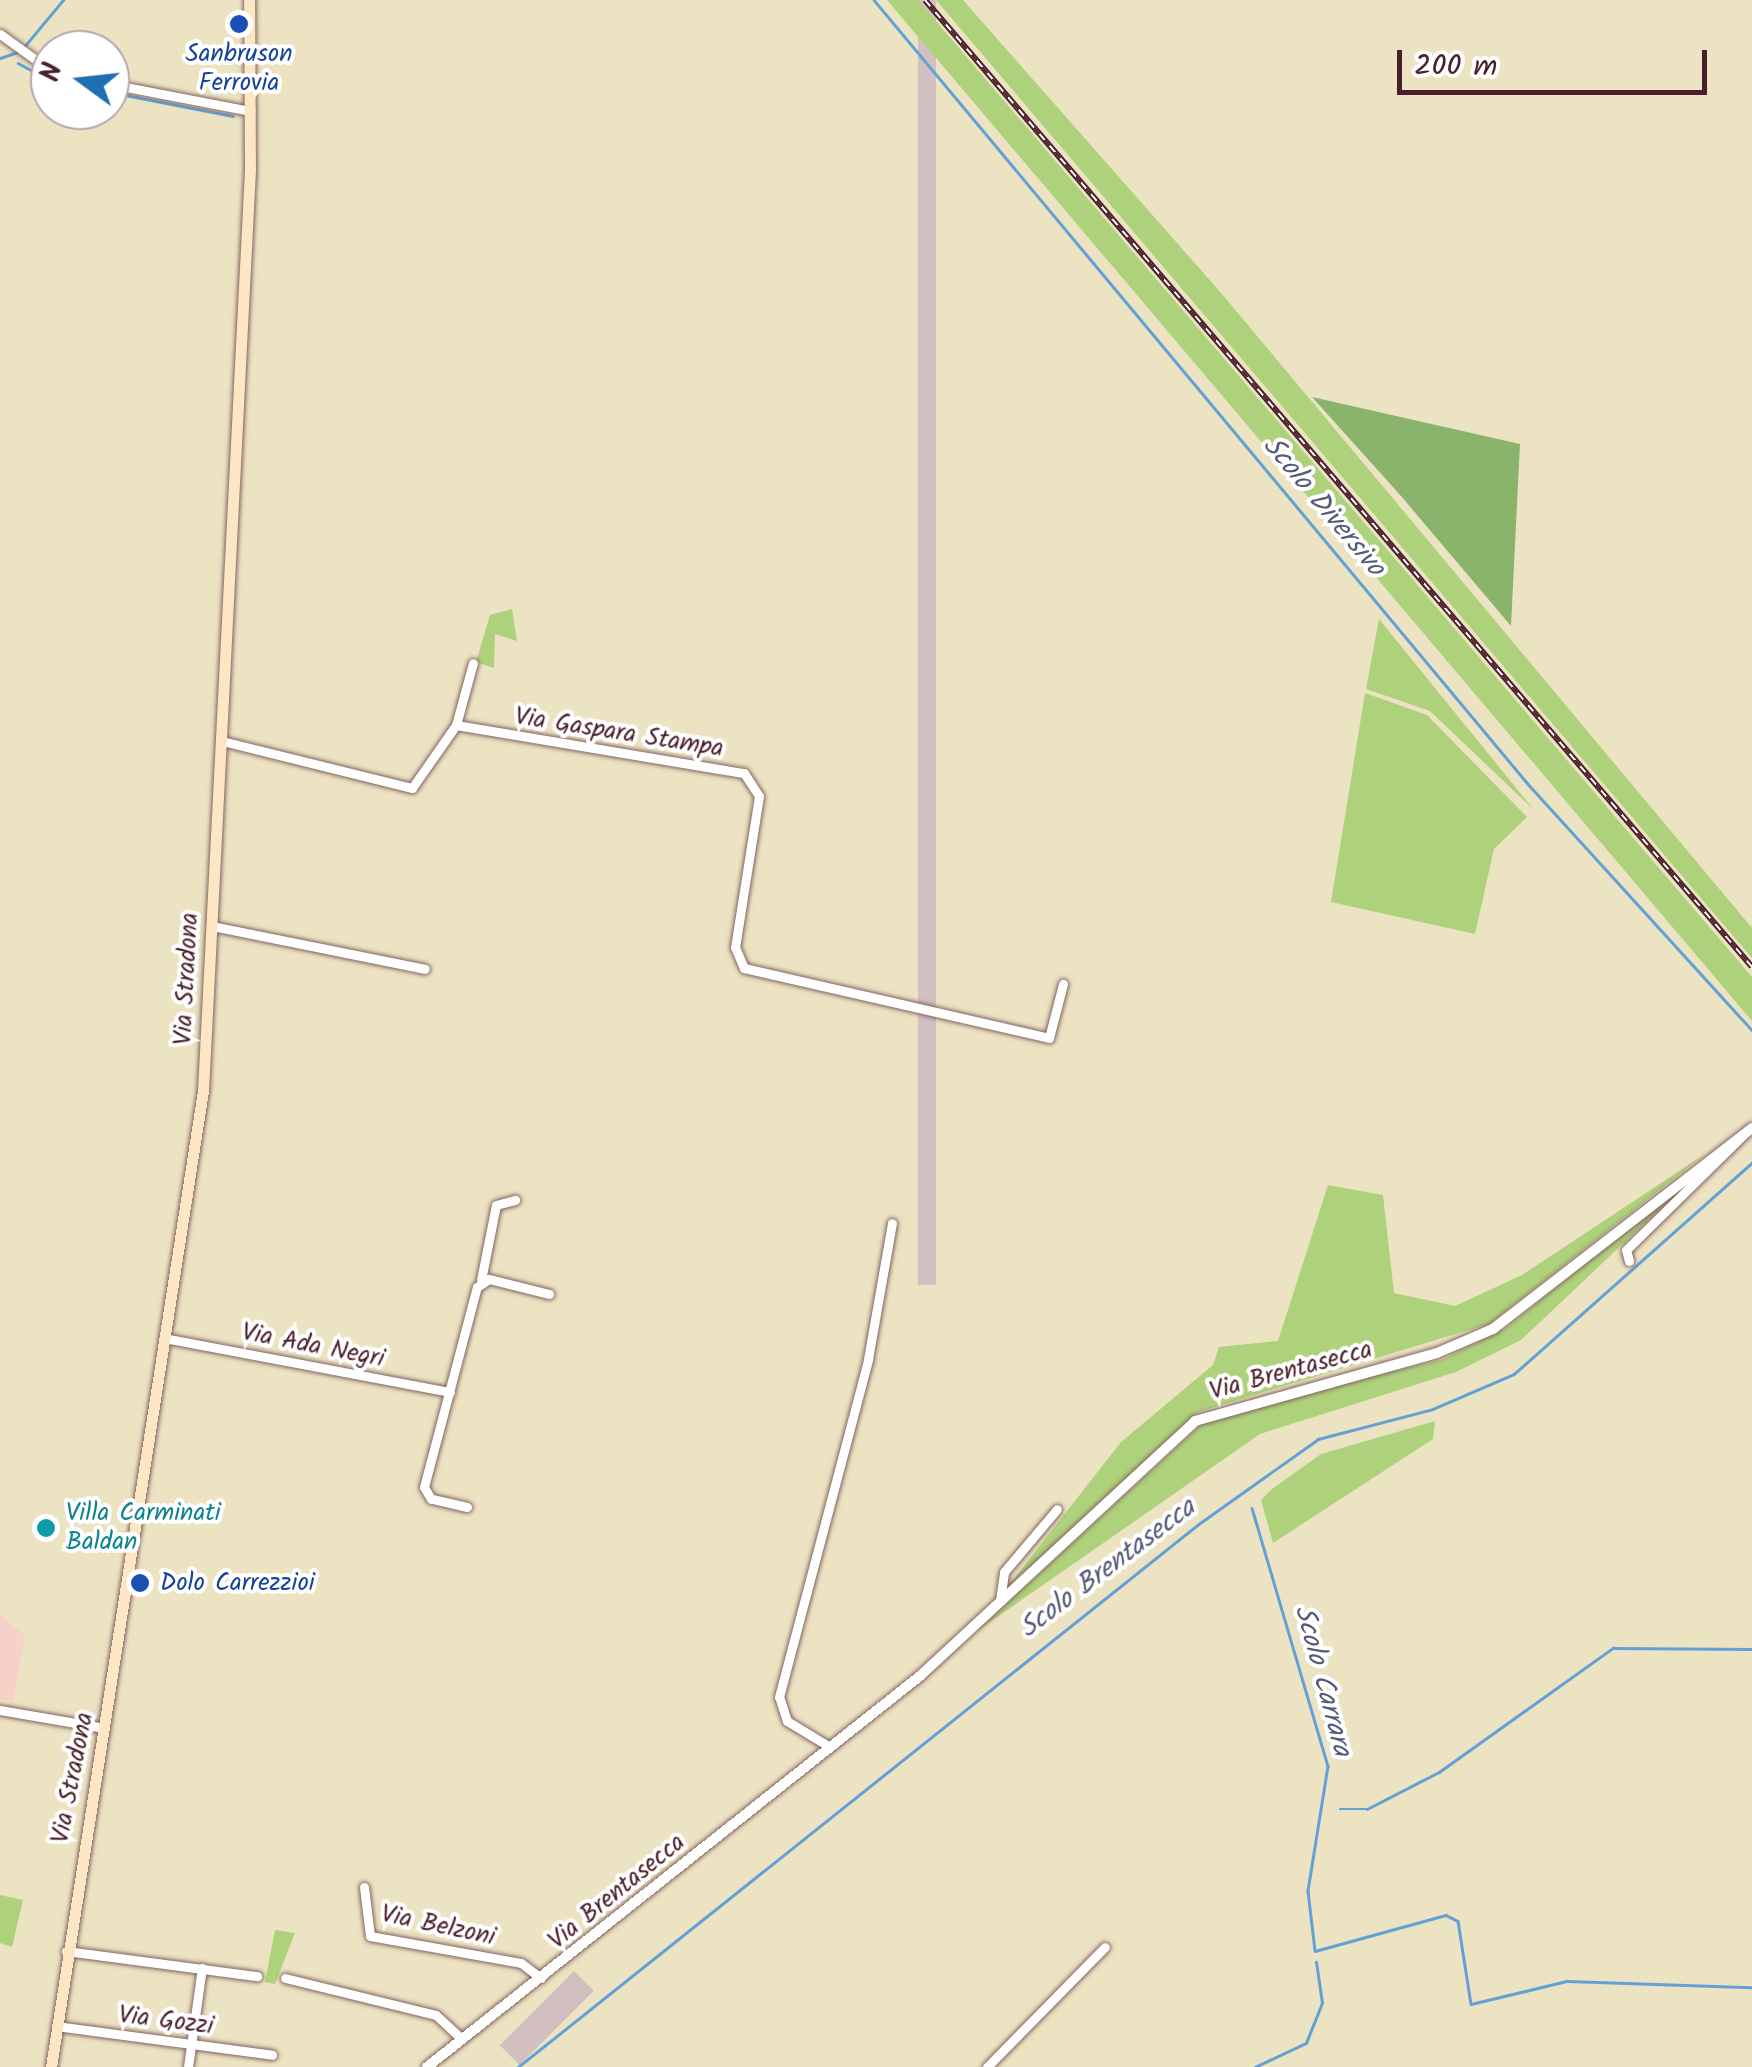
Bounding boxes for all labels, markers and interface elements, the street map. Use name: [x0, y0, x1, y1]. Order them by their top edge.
marker: Sanbruson Ferrovia: [228, 13, 250, 35]
north arrow: [30, 30, 130, 130]
scale bar: [1402, 30, 1712, 92]
place label: Sanbruson Ferrovia: [185, 40, 293, 99]
text: 200 m: [1414, 43, 1497, 91]
text: N: [28, 58, 76, 87]
water label: Scolo Diversivo: [1255, 430, 1391, 584]
street label: Via Gaspara Stampa: [513, 702, 725, 764]
street label: Via Stradona: [169, 912, 205, 1046]
street label: Via Ada Negri: [239, 1317, 387, 1375]
street label: Via Brentasecca: [1206, 1335, 1376, 1407]
water label: Scolo Brentasecca: [1013, 1492, 1203, 1646]
place label: Villa Carminati Baldan: [66, 1499, 221, 1558]
marker: Villa Carminati Baldan: [35, 1517, 57, 1539]
place label: Dolo Carrezzioi: [160, 1568, 315, 1598]
marker: Dolo Carrezzioi: [129, 1572, 151, 1594]
water label: Scolo Carrara: [1286, 1602, 1358, 1760]
street label: Via Stradona: [46, 1710, 100, 1846]
street label: Via Brentasecca: [543, 1828, 691, 1956]
street label: Via Belzoni: [378, 1899, 498, 1953]
street label: Via Gozzi: [117, 2000, 215, 2042]

